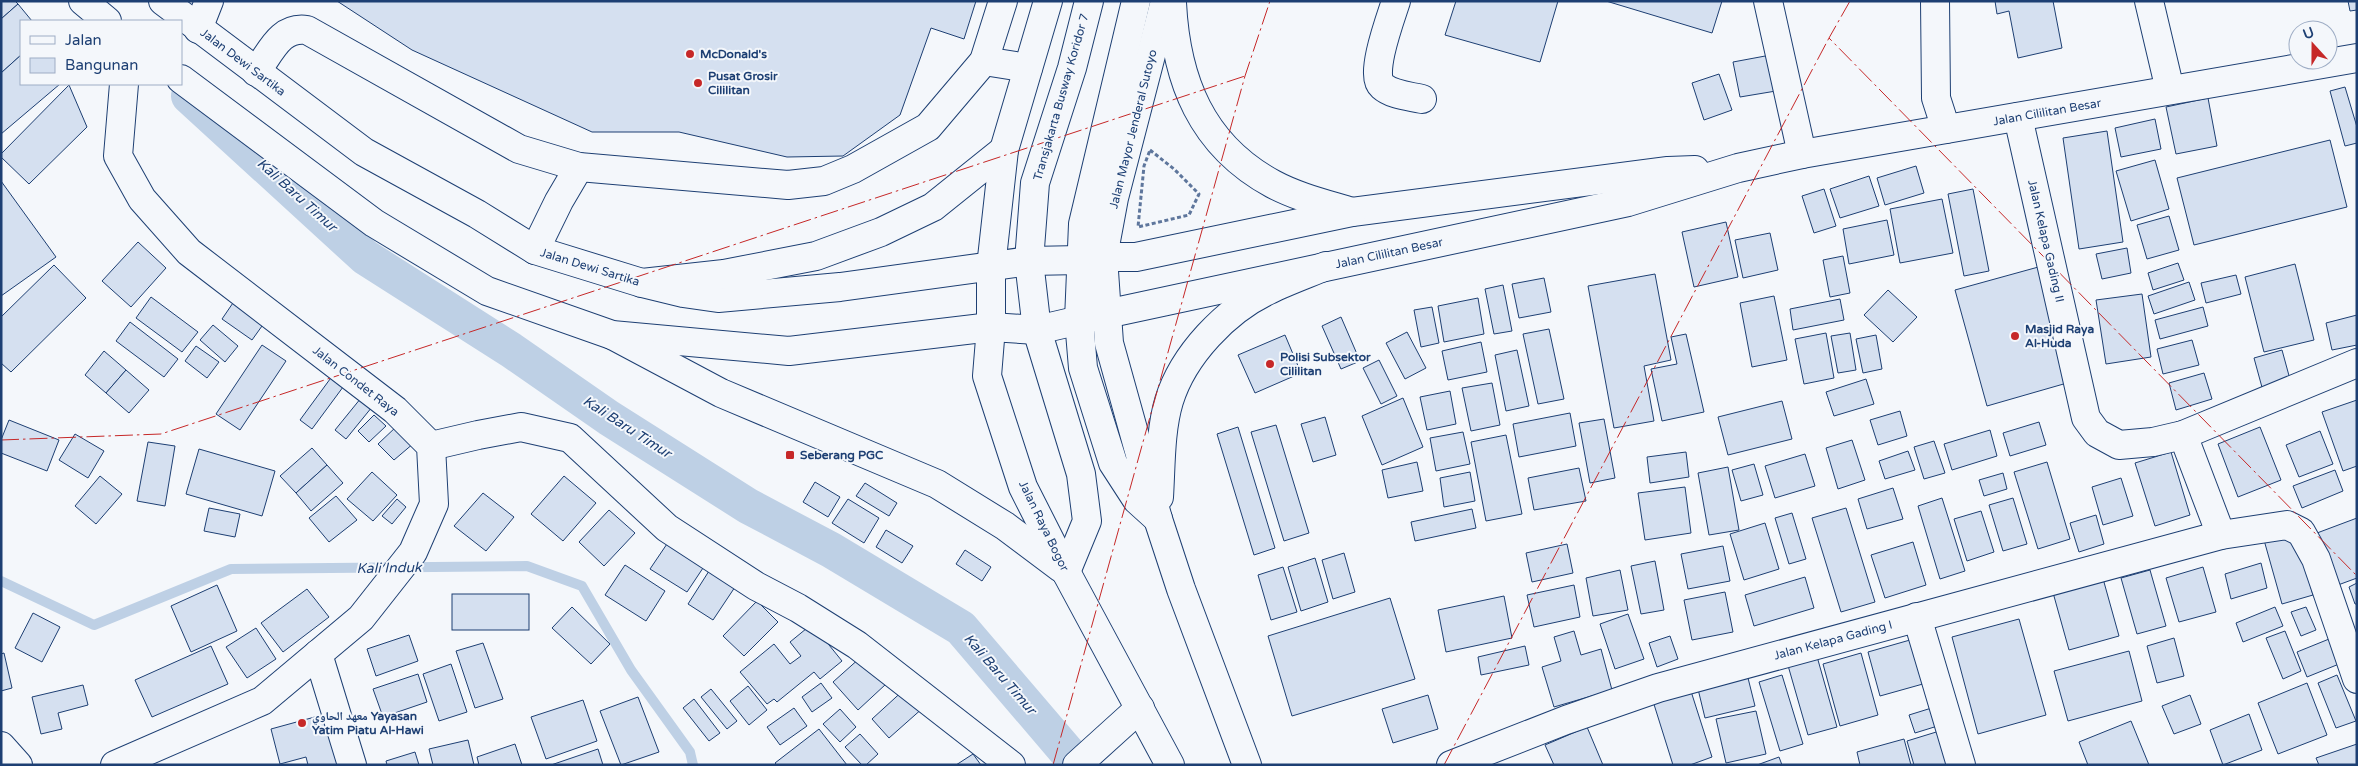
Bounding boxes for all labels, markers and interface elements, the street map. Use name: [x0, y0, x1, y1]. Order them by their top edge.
street label: Transjakarta Busway Koridor 7: [1030, 12, 1092, 182]
legend: [20, 20, 182, 85]
north arrow: [2288, 20, 2338, 70]
text: U: [2301, 23, 2317, 43]
street label: Jalan Dewi Sartika: [198, 25, 288, 99]
text: Jalan: [65, 31, 102, 49]
place label: McDonald's: [700, 47, 767, 61]
marker: McDonald's: [684, 48, 696, 60]
street label: Jalan Mayor Jenderal Sutoyo: [1106, 48, 1160, 210]
text: Bangunan: [65, 56, 138, 74]
place label: Pusat Grosir Cililitan: [708, 69, 778, 97]
marker: Pusat Grosir Cililitan: [692, 77, 704, 89]
street label: Jalan Cililitan Besar: [1992, 96, 2103, 128]
water label: Kali Baru Timur: [254, 155, 342, 236]
street label: Jalan Kelapa Gading II: [2025, 178, 2067, 304]
street label: Jalan Cililitan Besar: [1334, 235, 1444, 271]
street label: Jalan Dewi Sartika: [539, 245, 641, 289]
place label: Masjid Raya Al-Huda: [2025, 322, 2094, 350]
marker: Masjid Raya Al-Huda: [2009, 330, 2021, 342]
street label: Jalan Condet Raya: [310, 343, 402, 419]
place label: Polisi Subsektor Cililitan: [1280, 350, 1371, 378]
marker: Polisi Subsektor Cililitan: [1264, 358, 1276, 370]
water label: Kali Baru Timur: [580, 392, 676, 463]
place label: Seberang PGC: [800, 448, 884, 463]
marker: Seberang PGC: [784, 449, 796, 461]
street label: Jalan Raya Bogor: [1016, 478, 1072, 574]
water label: Kali Induk: [356, 559, 423, 577]
street label: Jalan Kelapa Gading I: [1772, 617, 1894, 663]
water label: Kali Baru Timur: [960, 630, 1041, 719]
place label: معهد الحاوي Yayasan Yatim Piatu Al-Hawi: [312, 709, 424, 737]
marker: معهد الحاوي Yayasan Yatim Piatu Al-Hawi: [296, 717, 308, 729]

